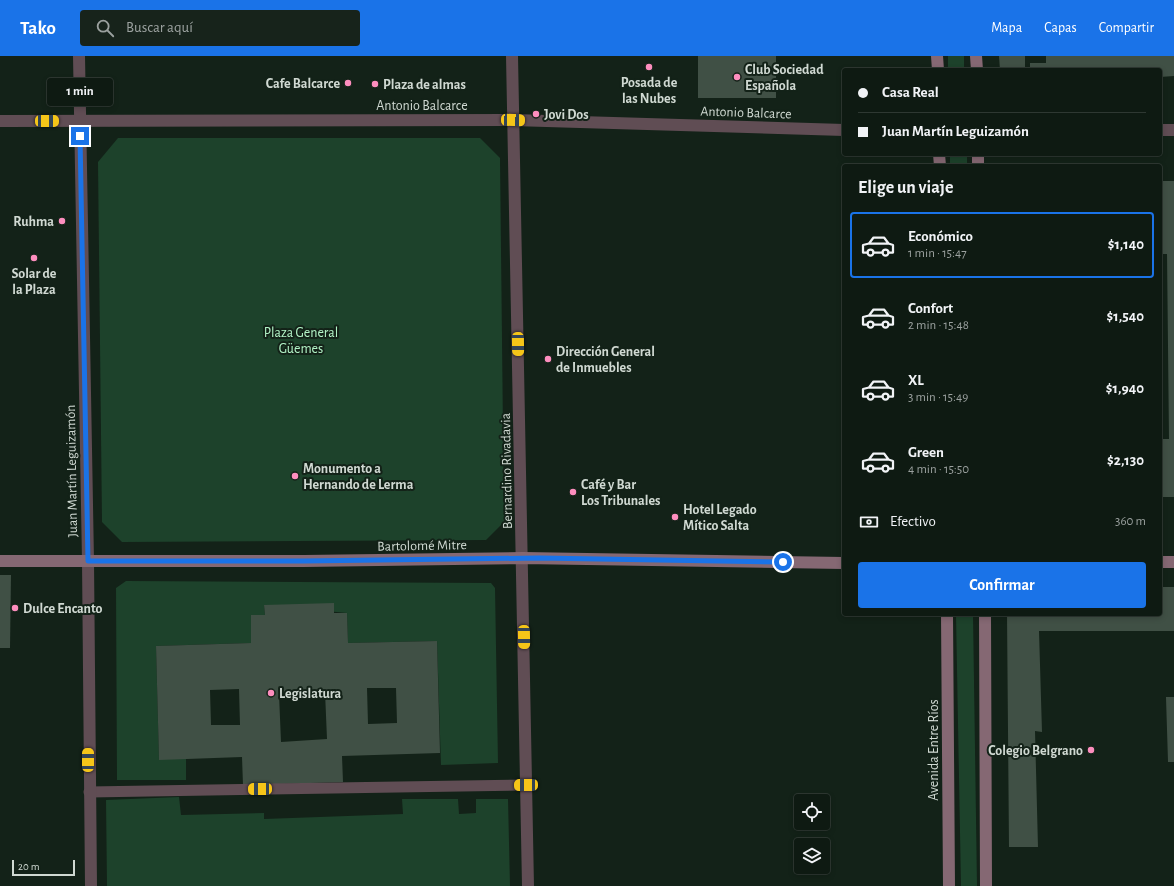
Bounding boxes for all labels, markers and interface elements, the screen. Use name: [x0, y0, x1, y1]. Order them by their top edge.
search box: [80, 10, 360, 46]
icon: search: [94, 17, 116, 39]
text: Tako: [20, 19, 56, 38]
text: Buscar aquí: [126, 20, 193, 35]
text: Mapa: [991, 21, 1022, 35]
text: Capas: [1044, 21, 1077, 35]
text: Compartir: [1099, 21, 1154, 35]
marker: Posada de las Nubes: [644, 62, 654, 72]
place label: Club Sociedad Española: [745, 63, 824, 93]
marker: Club Sociedad Española: [732, 72, 742, 82]
place label: Posada de las Nubes: [621, 76, 678, 106]
place label: Cafe Balcarce: [266, 77, 340, 91]
callout: 1 min: [47, 78, 113, 106]
marker: Cafe Balcarce: [343, 78, 353, 88]
place label: Plaza de almas: [383, 78, 466, 92]
marker: Plaza de almas: [370, 79, 380, 89]
text: 1 min: [66, 85, 94, 98]
text: Casa Real: [882, 85, 939, 100]
street label: Antonio Balcarce: [376, 99, 468, 113]
street label: Antonio Balcarce: [700, 104, 792, 122]
place label: Jovi Dos: [544, 108, 589, 122]
marker: Jovi Dos: [531, 109, 541, 119]
car: [501, 114, 525, 126]
car: [35, 115, 59, 127]
text: Juan Martín Leguizamón: [882, 124, 1029, 139]
route end: [71, 127, 89, 145]
text: Elige un viaje: [858, 179, 953, 197]
place label: Ruhma: [13, 215, 54, 229]
marker: Ruhma: [57, 216, 67, 226]
icon: car: [860, 227, 896, 263]
text: Económico: [908, 229, 973, 244]
text: $1,140: [1108, 237, 1144, 252]
text: 1 min · 15:47: [908, 247, 967, 260]
marker: Solar de la Plaza: [29, 253, 39, 263]
place label: Solar de la Plaza: [12, 267, 57, 297]
icon: car: [860, 299, 896, 335]
text: Confort: [908, 301, 953, 316]
text: $1,540: [1107, 309, 1144, 324]
text: 2 min · 15:48: [908, 319, 969, 332]
park label: Plaza General Güemes: [264, 326, 338, 356]
car: [512, 332, 524, 356]
place label: Dirección General de Inmuebles: [556, 345, 655, 375]
marker: Dirección General de Inmuebles: [543, 354, 553, 364]
icon: car: [860, 371, 896, 407]
text: XL: [908, 373, 924, 388]
text: $1,940: [1106, 381, 1144, 396]
text: 3 min · 15:49: [908, 391, 968, 404]
street label: Juan Martín Leguizamón: [64, 404, 80, 538]
street label: Bernardino Rivadavia: [499, 412, 515, 529]
icon: car: [860, 443, 896, 479]
text: Green: [908, 445, 944, 460]
text: $2,130: [1107, 453, 1144, 468]
place label: Monumento a Hernando de Lerma: [303, 462, 414, 492]
text: 4 min · 15:50: [908, 463, 969, 476]
marker: Monumento a Hernando de Lerma: [290, 471, 300, 481]
place label: Café y Bar Los Tribunales: [581, 478, 661, 508]
marker: Café y Bar Los Tribunales: [568, 487, 578, 497]
place label: Hotel Legado Mítico Salta: [683, 503, 757, 533]
icon: cash: [858, 511, 880, 533]
marker: Hotel Legado Mítico Salta: [670, 512, 680, 522]
text: Efectivo: [890, 514, 936, 529]
text: 360 m: [1115, 515, 1146, 528]
street label: Bartolomé Mitre: [377, 538, 467, 554]
route start: [774, 553, 792, 571]
button: Confirmar: [858, 562, 1146, 608]
place label: Dulce Encanto: [23, 602, 103, 616]
marker: Dulce Encanto: [10, 603, 20, 613]
car: [518, 625, 530, 649]
place label: Legislatura: [279, 687, 342, 701]
marker: Legislatura: [266, 688, 276, 698]
street label: Avenida Entre Ríos: [927, 699, 941, 801]
place label: Colegio Belgrano: [988, 744, 1083, 758]
marker: Colegio Belgrano: [1086, 745, 1096, 755]
car: [82, 748, 94, 772]
car: [514, 779, 538, 791]
car: [248, 783, 272, 795]
map controls: [794, 794, 830, 874]
button: locate: [794, 794, 830, 830]
button: layers: [794, 838, 830, 874]
scale bar: [12, 858, 75, 877]
text: 20 m: [18, 861, 39, 872]

